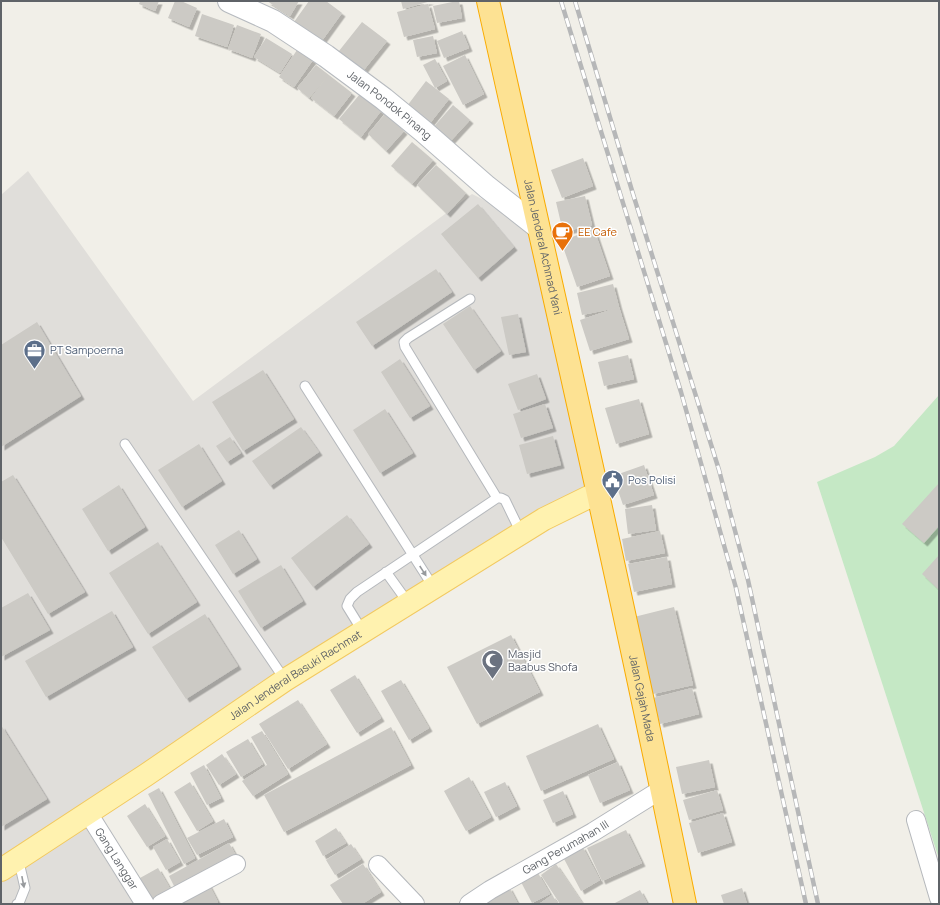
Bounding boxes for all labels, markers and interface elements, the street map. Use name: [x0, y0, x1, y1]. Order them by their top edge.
street label: Jalan Pondok Pinang: [344, 66, 435, 143]
street label: Jalan Jenderal Achmad Yani: [521, 178, 566, 316]
cafe icon: EE Cafe: [549, 219, 575, 252]
place label: EE Cafe: [578, 224, 617, 239]
office icon: PT Sampoerna: [21, 337, 47, 370]
place label: PT Sampoerna: [50, 342, 123, 357]
public building icon: Pos Polisi: [599, 467, 625, 500]
place label: Pos Polisi: [628, 472, 676, 487]
one-way arrow: [419, 566, 427, 576]
street label: Jalan Jenderal Basuki Rachmat: [226, 626, 364, 723]
place label: Masjid Baabus Shofa: [508, 646, 578, 674]
mosque icon: Masjid Baabus Shofa: [480, 647, 506, 680]
street label: Jalan Gajah Mada: [626, 653, 659, 743]
street label: Gang Perumahan III: [519, 816, 611, 877]
street label: Gang Langgar: [92, 825, 142, 892]
one-way arrow: [21, 876, 27, 888]

